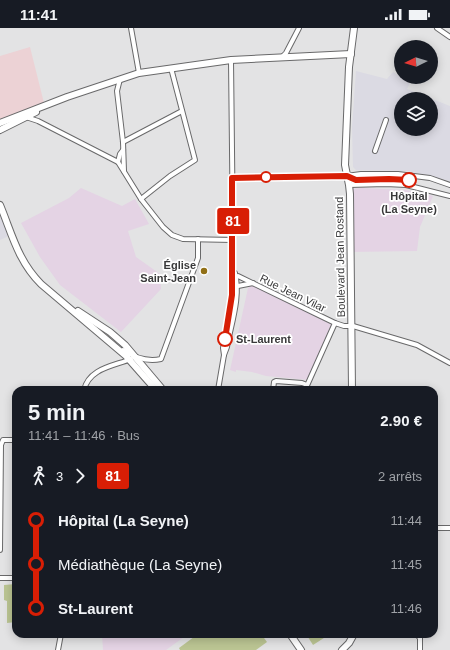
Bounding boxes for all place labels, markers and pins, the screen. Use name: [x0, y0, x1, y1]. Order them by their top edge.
unlabelled marker: [260, 171, 272, 183]
marker: Hôpital (La Seyne): [401, 172, 417, 188]
place label: Hôpital (La Seyne): [381, 190, 437, 215]
place label: Église Saint-Jean: [140, 259, 196, 284]
marker: Église Saint-Jean: [199, 266, 209, 276]
marker: St-Laurent: [217, 331, 233, 347]
place label: St-Laurent: [236, 333, 291, 345]

